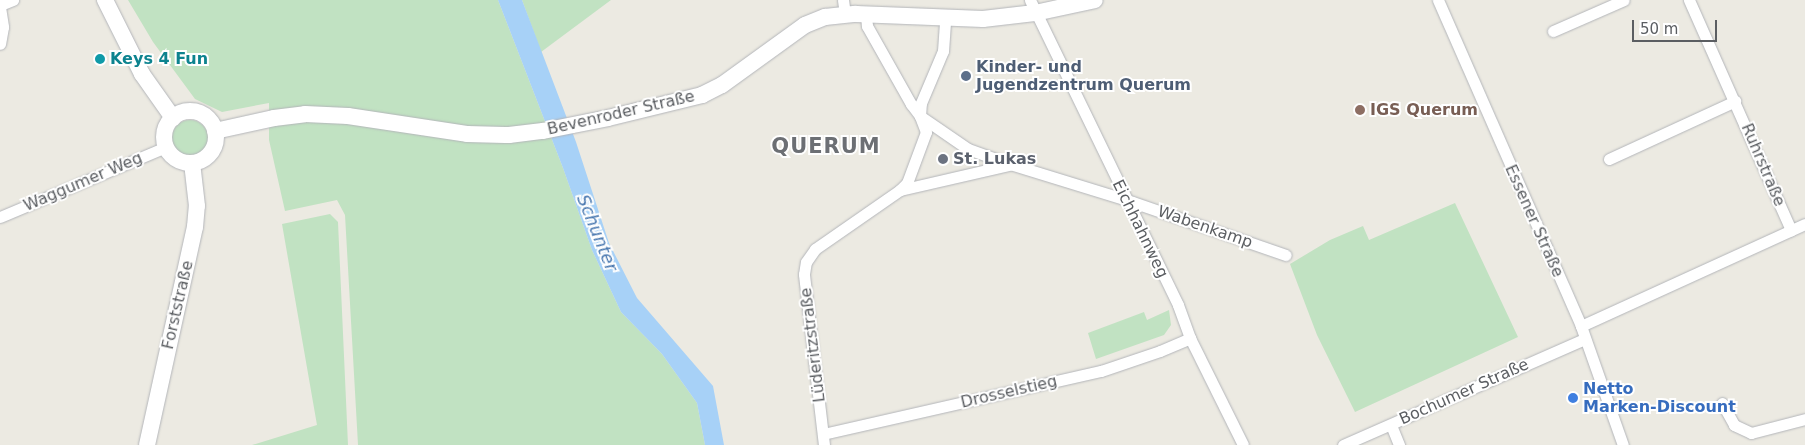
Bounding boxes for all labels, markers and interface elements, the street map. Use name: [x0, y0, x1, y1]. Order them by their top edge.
scale bar: [1635, 10, 1720, 42]
text: 50 m: [1640, 20, 1678, 38]
place label: Keys 4 Fun: [110, 49, 208, 69]
marker: Keys 4 Fun: [94, 53, 106, 65]
place label: Kinder- und Jugendzentrum Querum: [976, 57, 1191, 95]
marker: Kinder- und Jugendzentrum Querum: [960, 70, 972, 82]
street label: Bevenroder Straße: [545, 87, 697, 139]
place label: IGS Querum: [1370, 100, 1478, 120]
marker: IGS Querum: [1354, 104, 1366, 116]
street label: Ruhrstraße: [1737, 121, 1789, 209]
district label: QUERUM: [771, 133, 881, 159]
street label: Waggumer Weg: [21, 148, 145, 216]
place label: St. Lukas: [953, 149, 1036, 169]
marker: St. Lukas: [937, 153, 949, 165]
street label: Essener Straße: [1501, 162, 1567, 280]
street label: Eichhahnweg: [1108, 177, 1172, 281]
water label: Schunter: [572, 191, 622, 275]
street label: Wabenkamp: [1155, 202, 1255, 252]
street label: Forststraße: [158, 259, 198, 351]
street label: Lüderitzstraße: [796, 287, 830, 403]
street label: Bochumer Straße: [1396, 355, 1532, 429]
street label: Drosselstieg: [959, 372, 1059, 412]
place label: Netto Marken-Discount: [1583, 379, 1736, 417]
marker: Netto Marken-Discount: [1567, 392, 1579, 404]

